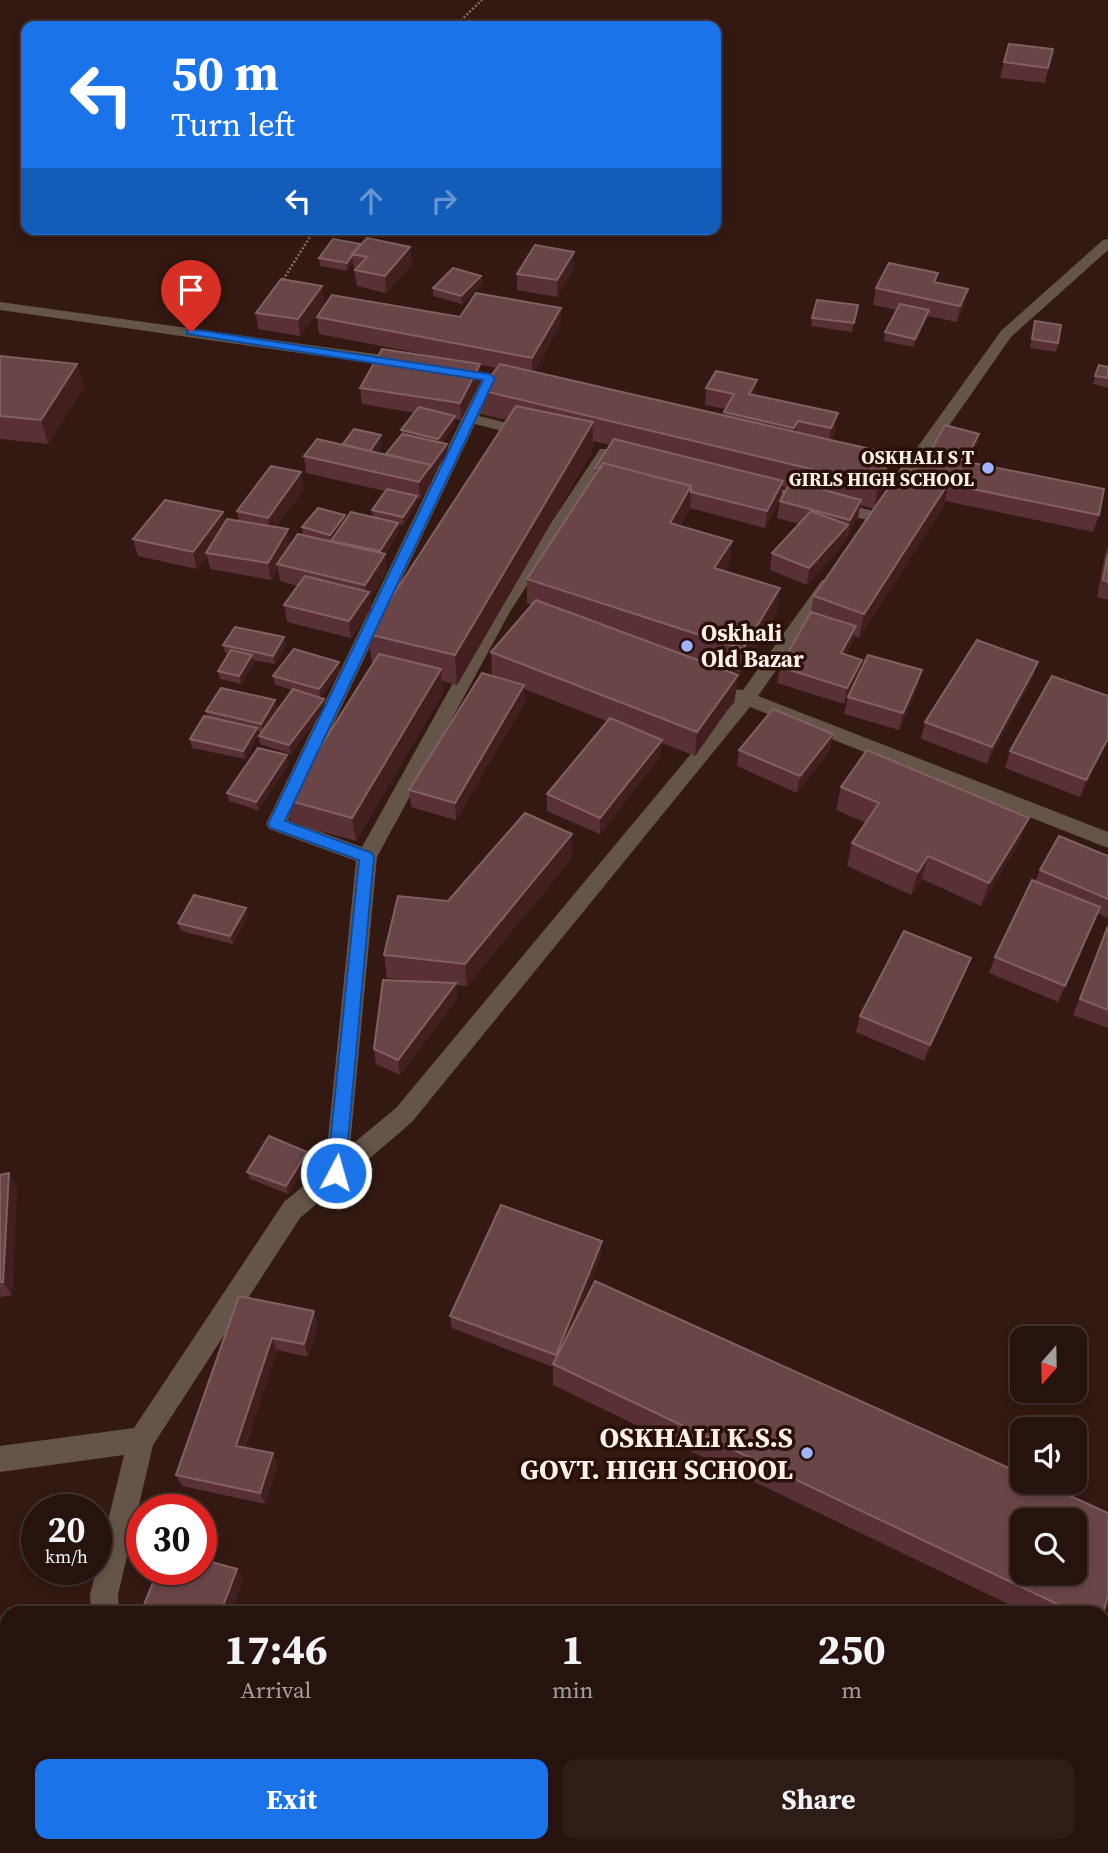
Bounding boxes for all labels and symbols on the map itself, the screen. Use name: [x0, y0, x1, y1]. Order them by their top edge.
pin: [161, 260, 221, 332]
place label: OSKHALI S T GIRLS HIGH SCHOOL: [789, 444, 974, 492]
marker: OSKHALI S T GIRLS HIGH SCHOOL: [980, 460, 996, 476]
place label: Oskhali Old Bazar: [701, 617, 804, 675]
marker: Oskhali Old Bazar: [679, 638, 695, 654]
position arrow: [299, 1136, 373, 1210]
north arrow: [1010, 1326, 1087, 1404]
place label: OSKHALI K.S.S GOVT. HIGH SCHOOL: [520, 1418, 793, 1488]
marker: OSKHALI K.S.S GOVT. HIGH SCHOOL: [799, 1445, 815, 1461]
speed limit sign: 30: [126, 1494, 217, 1585]

